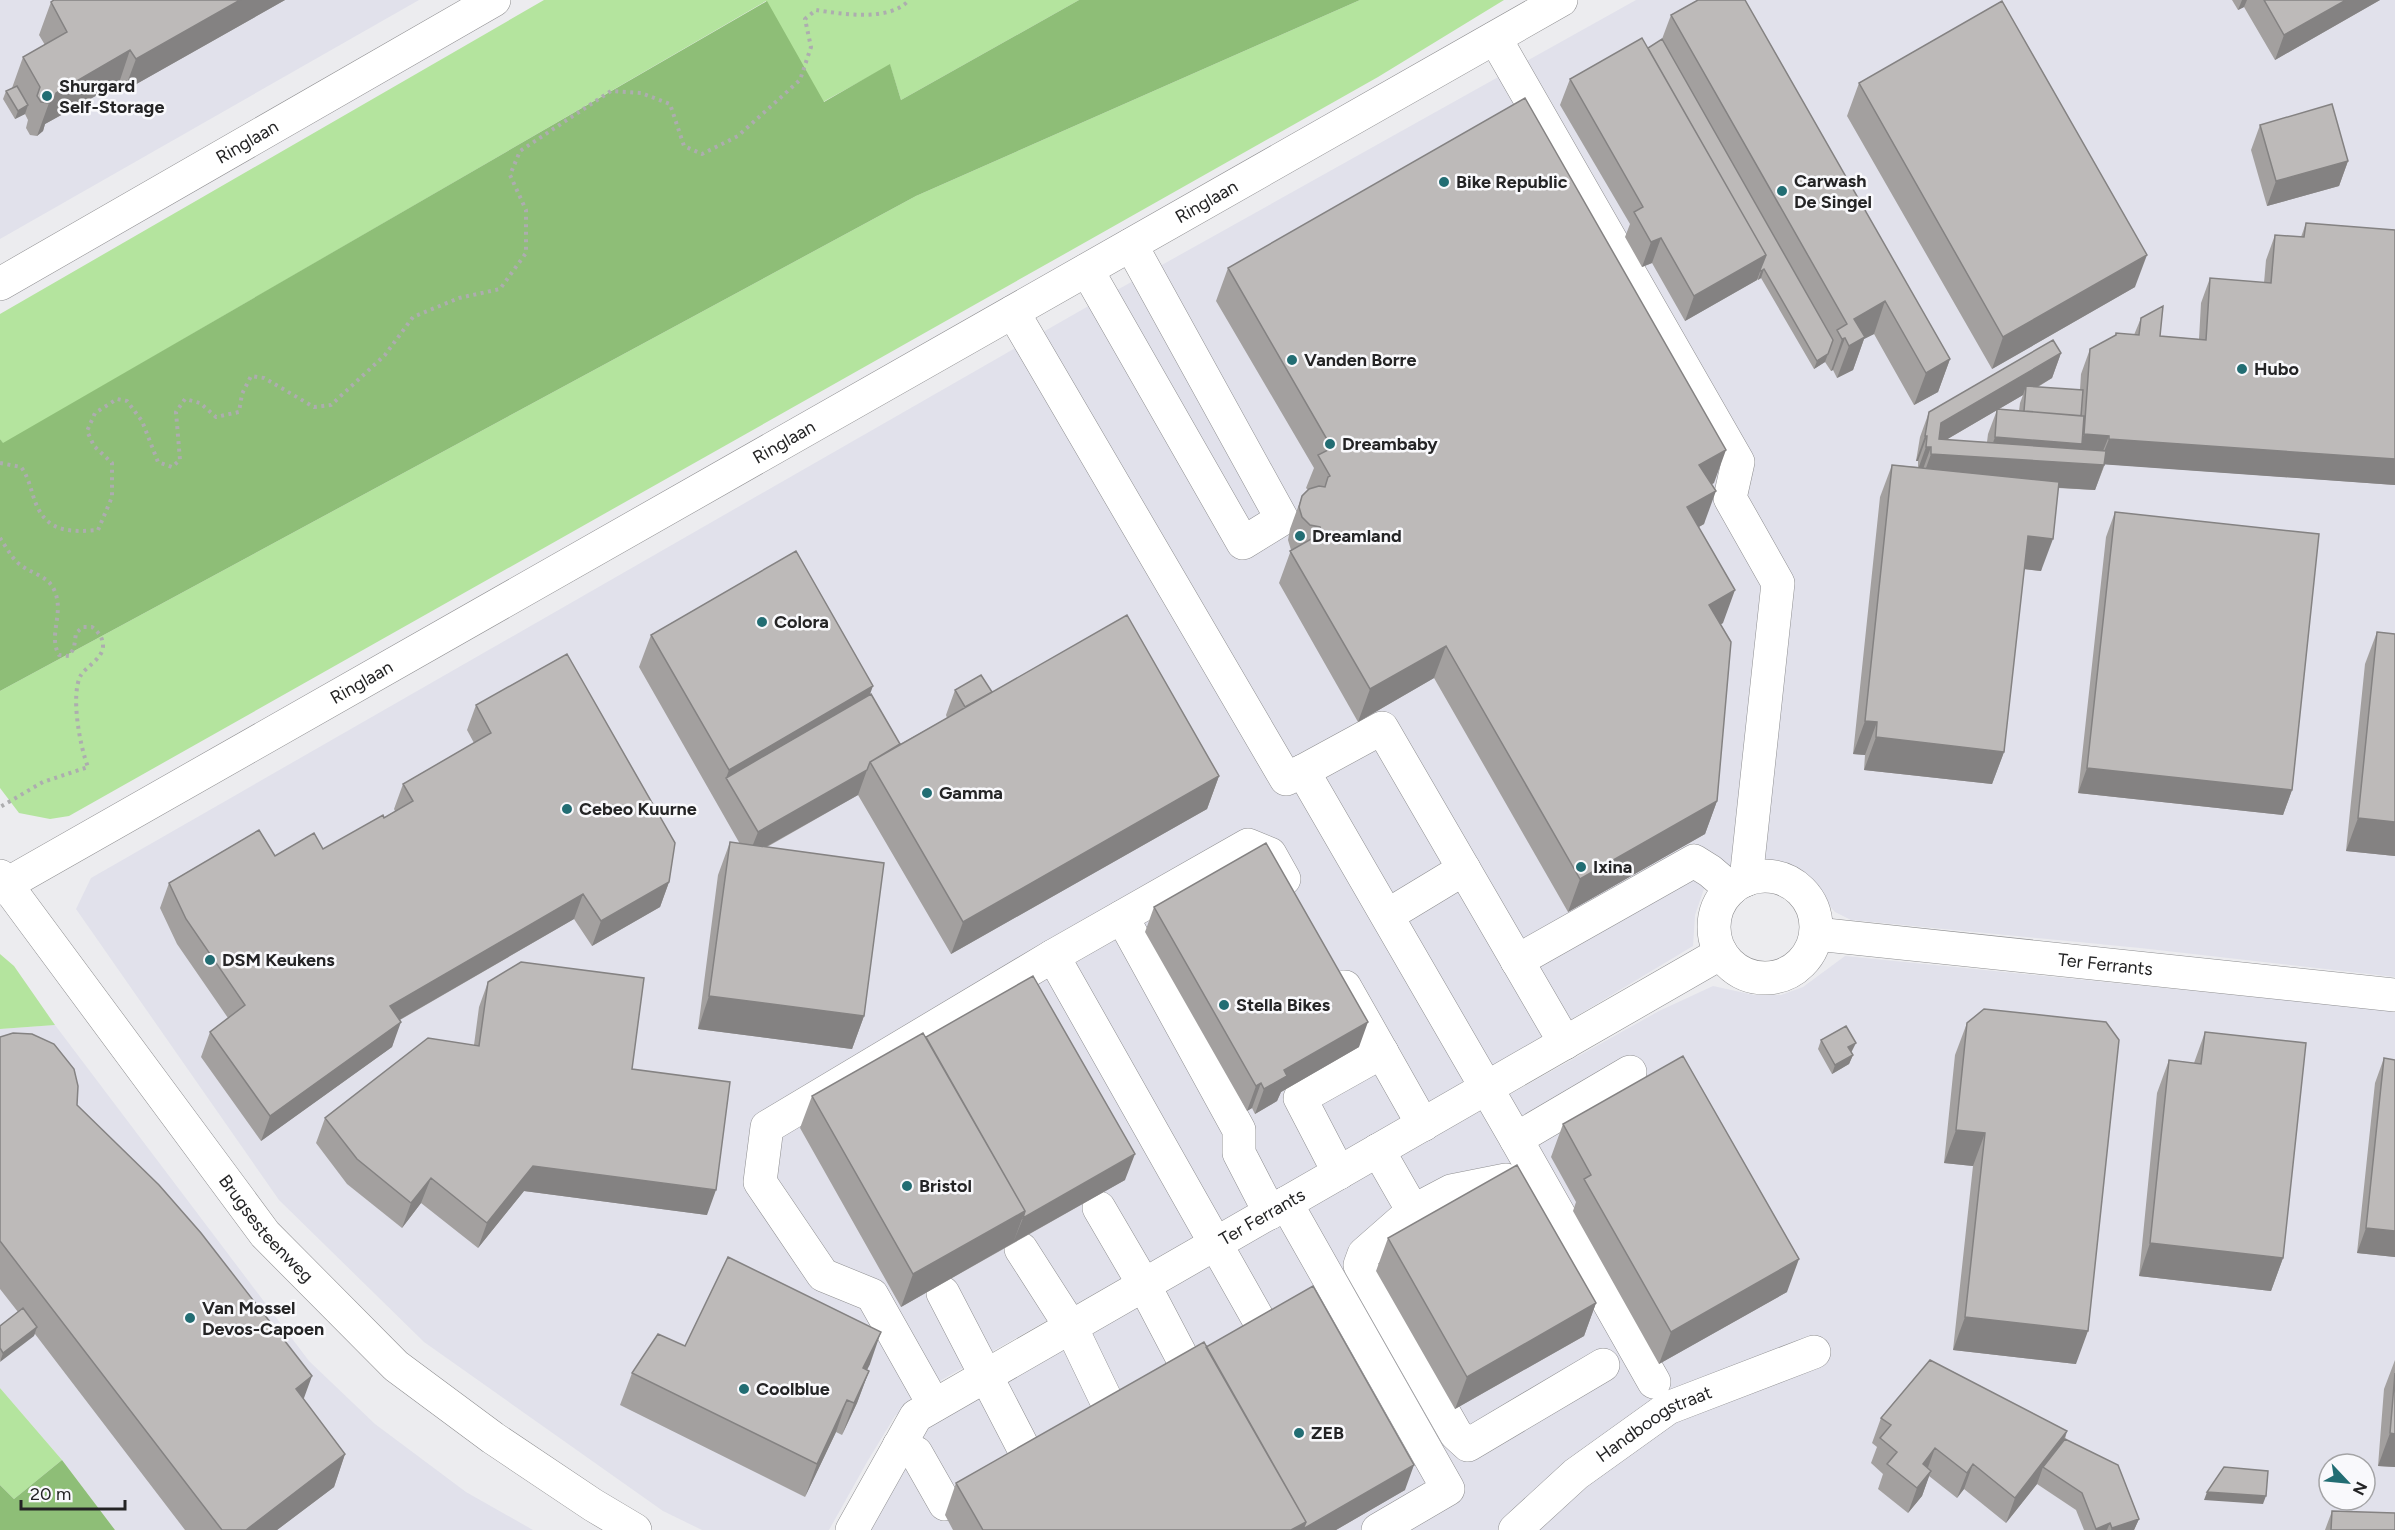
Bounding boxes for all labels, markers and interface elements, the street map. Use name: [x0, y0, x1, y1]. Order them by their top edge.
place label: Shurgard Self-Storage: [59, 75, 164, 118]
marker: Shurgard Self-Storage: [40, 89, 54, 103]
street label: Ringlaan: [212, 115, 282, 169]
place label: Carwash De Singel: [1794, 170, 1872, 213]
place label: Bike Republic: [1456, 171, 1568, 193]
street label: Ringlaan: [1171, 175, 1242, 228]
marker: Bike Republic: [1437, 175, 1451, 189]
marker: Carwash De Singel: [1775, 184, 1789, 198]
place label: Vanden Borre: [1304, 349, 1416, 371]
marker: Vanden Borre: [1285, 353, 1299, 367]
place label: Hubo: [2254, 358, 2299, 380]
marker: Hubo: [2235, 362, 2249, 376]
street label: Ringlaan: [749, 416, 819, 468]
place label: Dreambaby: [1342, 433, 1438, 455]
marker: Dreambaby: [1323, 437, 1337, 451]
place label: Dreamland: [1312, 525, 1402, 547]
marker: Dreamland: [1293, 529, 1307, 543]
place label: Colora: [774, 611, 829, 633]
marker: Colora: [755, 615, 769, 629]
street label: Ringlaan: [326, 656, 397, 709]
place label: Gamma: [939, 782, 1003, 804]
marker: Gamma: [920, 786, 934, 800]
place label: Cebeo Kuurne: [579, 798, 697, 820]
marker: Cebeo Kuurne: [560, 802, 574, 816]
place label: Ixina: [1593, 856, 1632, 878]
marker: Ixina: [1574, 860, 1588, 874]
place label: DSM Keukens: [222, 949, 335, 971]
street label: Ter Ferrants: [2057, 949, 2154, 980]
marker: DSM Keukens: [203, 953, 217, 967]
place label: Stella Bikes: [1236, 994, 1331, 1016]
marker: Stella Bikes: [1217, 998, 1231, 1012]
street label: Brugsesteenweg: [214, 1170, 318, 1287]
place label: Bristol: [919, 1175, 972, 1197]
marker: Bristol: [900, 1179, 914, 1193]
street label: Ter Ferrants: [1215, 1184, 1309, 1250]
place label: Van Mossel Devos-Capoen: [202, 1297, 324, 1340]
marker: Van Mossel Devos-Capoen: [183, 1311, 197, 1325]
place label: Coolblue: [756, 1378, 830, 1400]
street label: Handboogstraat: [1592, 1381, 1715, 1467]
marker: Coolblue: [737, 1382, 751, 1396]
place label: ZEB: [1311, 1422, 1344, 1444]
marker: ZEB: [1292, 1426, 1306, 1440]
north arrow: [2317, 1452, 2377, 1512]
scale bar: [21, 1473, 124, 1511]
text: N: [2349, 1479, 2371, 1498]
text: 20 m: [30, 1483, 71, 1505]

